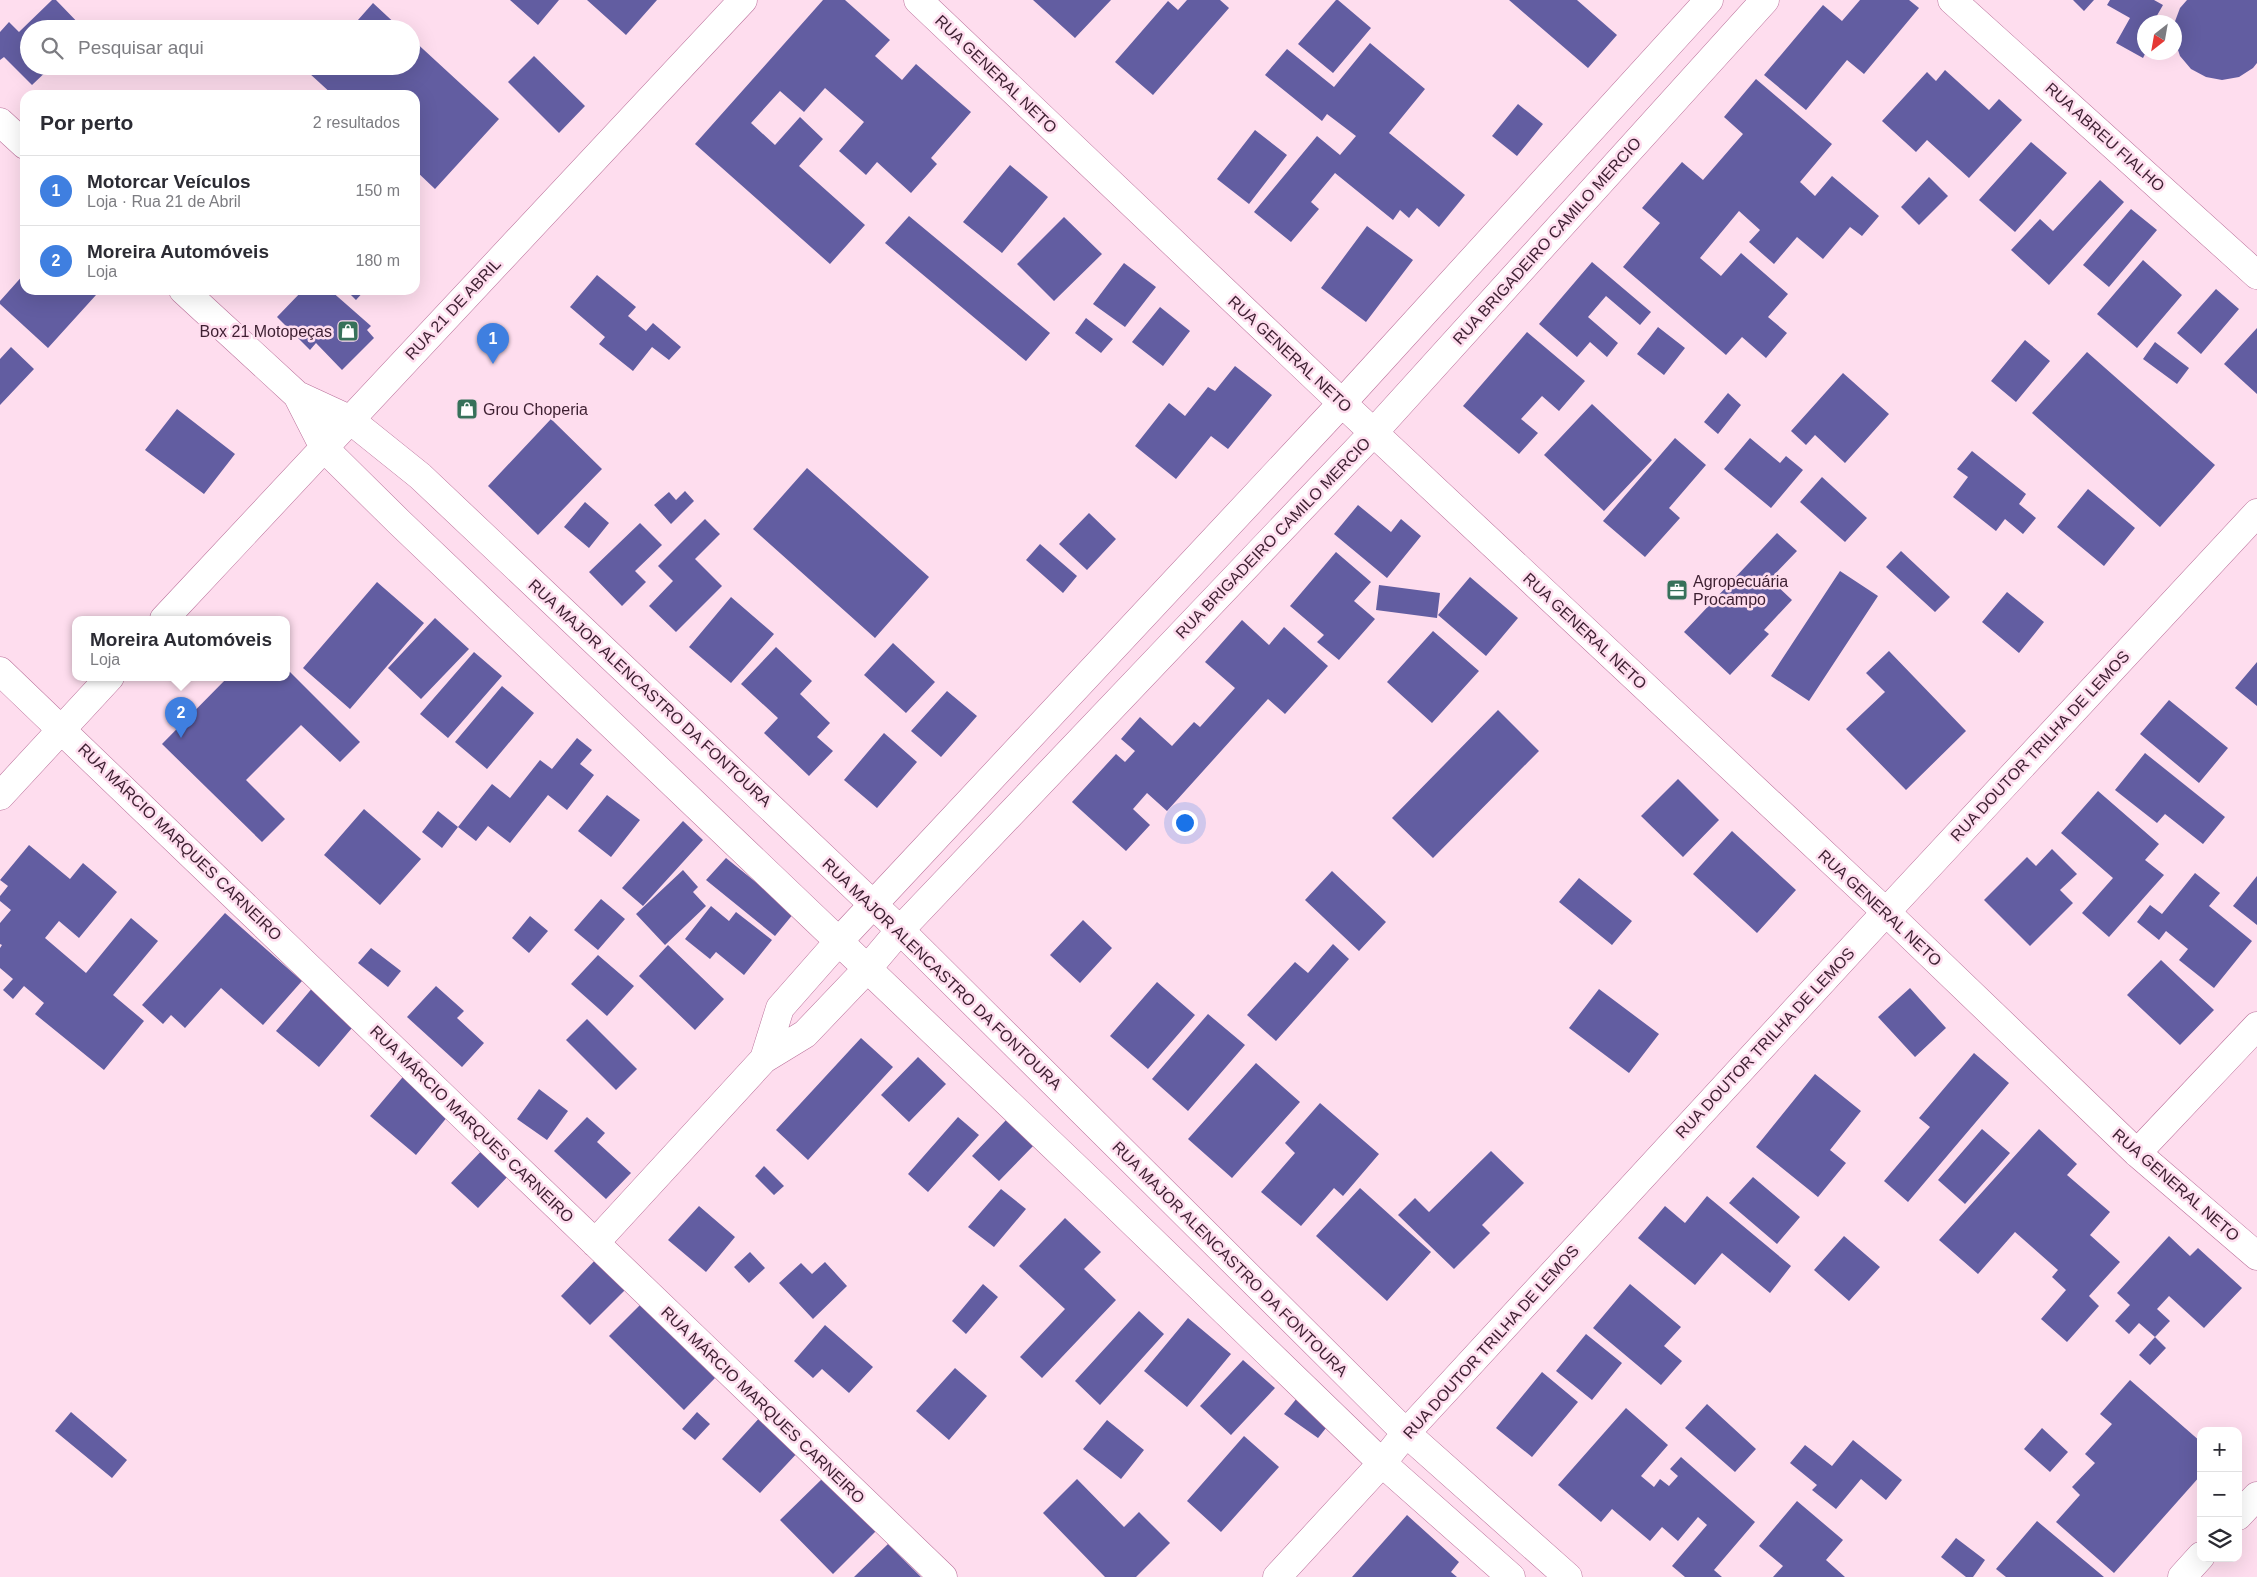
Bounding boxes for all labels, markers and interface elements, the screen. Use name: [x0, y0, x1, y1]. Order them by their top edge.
street label: RUA GENERAL NETO: [932, 12, 1060, 136]
north arrow: [2137, 15, 2182, 60]
search box: [20, 20, 420, 75]
icon: search: [38, 34, 66, 62]
text: Pesquisar aqui: [78, 37, 204, 58]
street label: RUA ABREU FIALHO: [2042, 79, 2168, 195]
text: Por perto: [40, 111, 133, 134]
text: 2 resultados: [313, 114, 400, 131]
street label: RUA BRIGADEIRO CAMILO MERCIO: [1450, 134, 1644, 348]
text: Motorcar Veículos: [87, 171, 251, 192]
text: 1: [52, 182, 60, 199]
text: 150 m: [356, 182, 400, 199]
text: Loja · Rua 21 de Abril: [87, 193, 241, 210]
text: Moreira Automóveis: [87, 241, 269, 262]
text: 2: [52, 252, 60, 269]
text: 180 m: [356, 252, 400, 269]
street label: RUA 21 DE ABRIL: [400, 254, 506, 364]
text: Loja: [87, 263, 117, 280]
street label: RUA GENERAL NETO: [1225, 293, 1355, 415]
shop icon: Box 21 Motopeças: [336, 319, 360, 343]
place label: Box 21 Motopeças: [199, 323, 332, 340]
pin: 1: [477, 323, 509, 364]
shop icon: Grou Choperia: [455, 397, 479, 421]
place label: Grou Choperia: [483, 401, 588, 418]
street label: RUA BRIGADEIRO CAMILO MERCIO: [1172, 434, 1374, 642]
street label: RUA GENERAL NETO: [1520, 570, 1650, 692]
place label: Agropecuária Procampo: [1693, 573, 1788, 608]
street label: RUA MAJOR ALENCASTRO DA FONTOURA: [525, 576, 775, 810]
office icon: Agropecuária Procampo: [1665, 578, 1689, 602]
popup: [72, 616, 290, 681]
text: Moreira Automóveis: [90, 629, 272, 650]
street label: RUA DOUTOR TRILHA DE LEMOS: [1947, 647, 2133, 845]
text: Loja: [90, 651, 120, 668]
pin: 2: [165, 697, 197, 738]
street label: RUA MÁRCIO MARQUES CARNEIRO: [75, 739, 286, 944]
your location: [1172, 810, 1198, 836]
street label: RUA GENERAL NETO: [1815, 847, 1945, 969]
street label: RUA MAJOR ALENCASTRO DA FONTOURA: [819, 855, 1065, 1093]
street label: RUA DOUTOR TRILHA DE LEMOS: [1672, 944, 1858, 1142]
street label: RUA MÁRCIO MARQUES CARNEIRO: [367, 1021, 578, 1226]
street label: RUA GENERAL NETO: [2109, 1126, 2243, 1244]
street label: RUA MAJOR ALENCASTRO DA FONTOURA: [1109, 1138, 1351, 1380]
street label: RUA DOUTOR TRILHA DE LEMOS: [1400, 1242, 1582, 1442]
street label: RUA MÁRCIO MARQUES CARNEIRO: [658, 1302, 869, 1507]
map controls: [2197, 1427, 2242, 1562]
button: +: [2197, 1427, 2242, 1472]
button: −: [2197, 1472, 2242, 1517]
button: layers: [2197, 1517, 2242, 1562]

